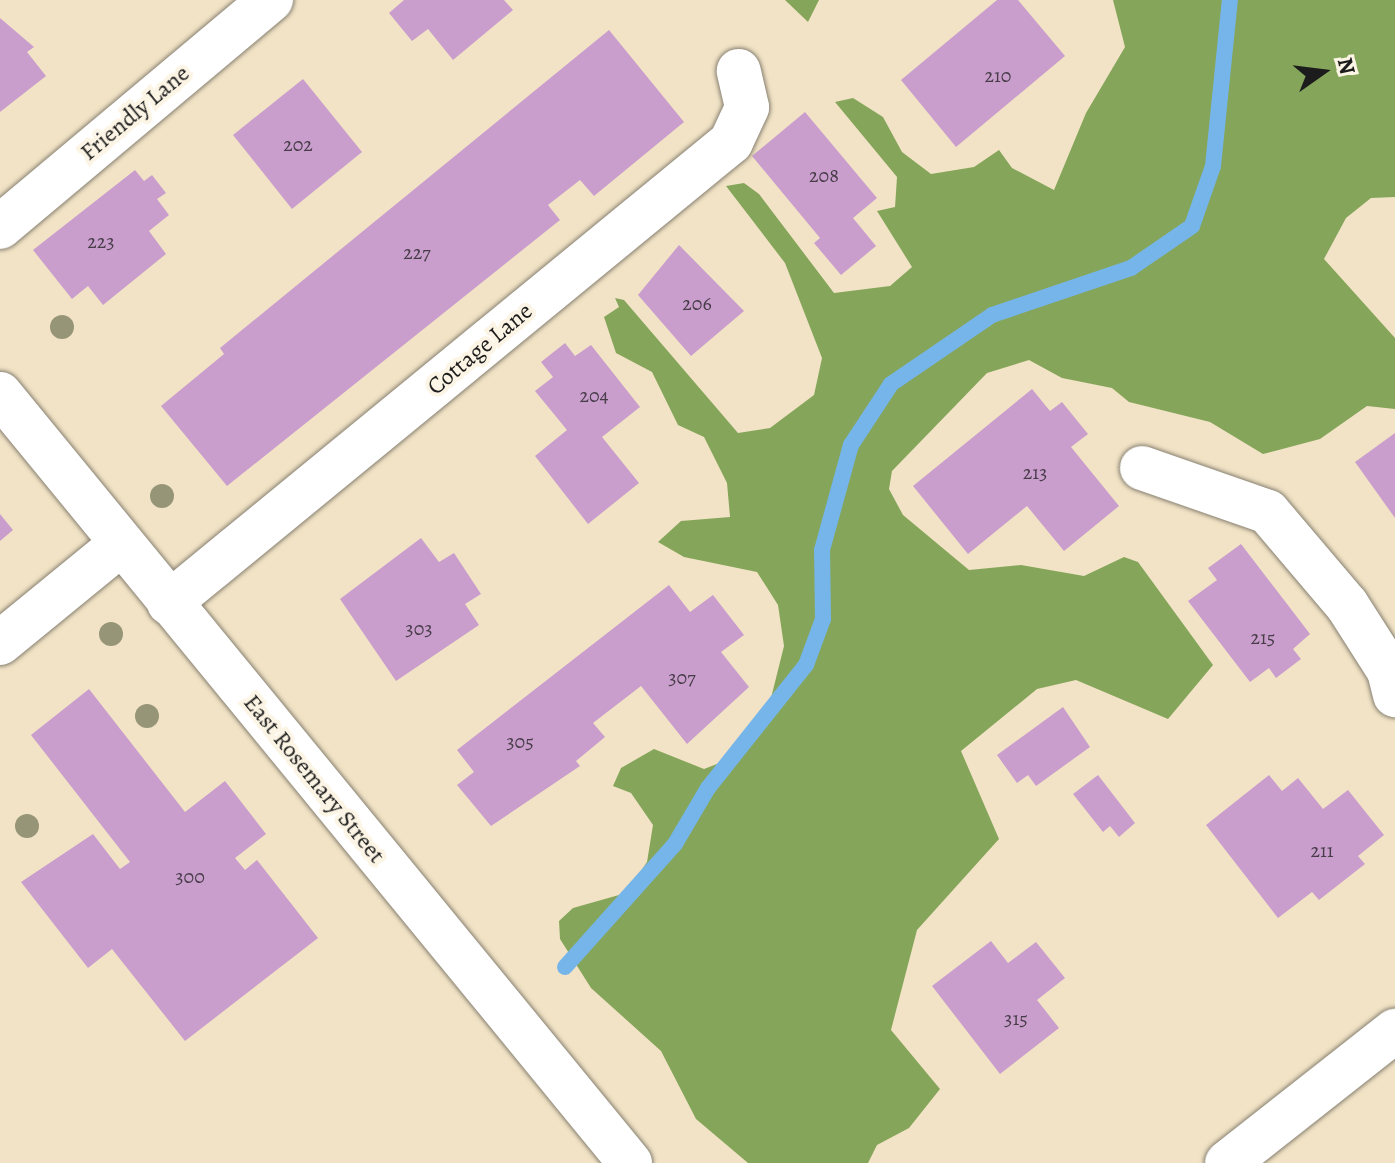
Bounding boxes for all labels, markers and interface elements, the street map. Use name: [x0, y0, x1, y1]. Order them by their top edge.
north arrow: [1283, 32, 1363, 112]
text: N: [1330, 55, 1363, 78]
street label: Friendly Lane: [75, 59, 195, 167]
house number: 210: [985, 63, 1011, 87]
house number: 202: [283, 132, 313, 156]
house number: 208: [809, 163, 839, 187]
house number: 223: [87, 229, 115, 253]
house number: 227: [403, 240, 431, 264]
house number: 206: [682, 291, 712, 315]
street label: Cottage Lane: [422, 297, 538, 401]
house number: 204: [579, 383, 609, 407]
house number: 213: [1023, 460, 1047, 484]
house number: 303: [405, 616, 433, 640]
house number: 215: [1251, 625, 1275, 649]
house number: 307: [668, 665, 696, 689]
street label: East Rosemary Street: [237, 689, 391, 869]
house number: 305: [506, 729, 534, 753]
house number: 211: [1310, 838, 1334, 862]
house number: 300: [175, 864, 205, 888]
house number: 315: [1004, 1006, 1028, 1030]

